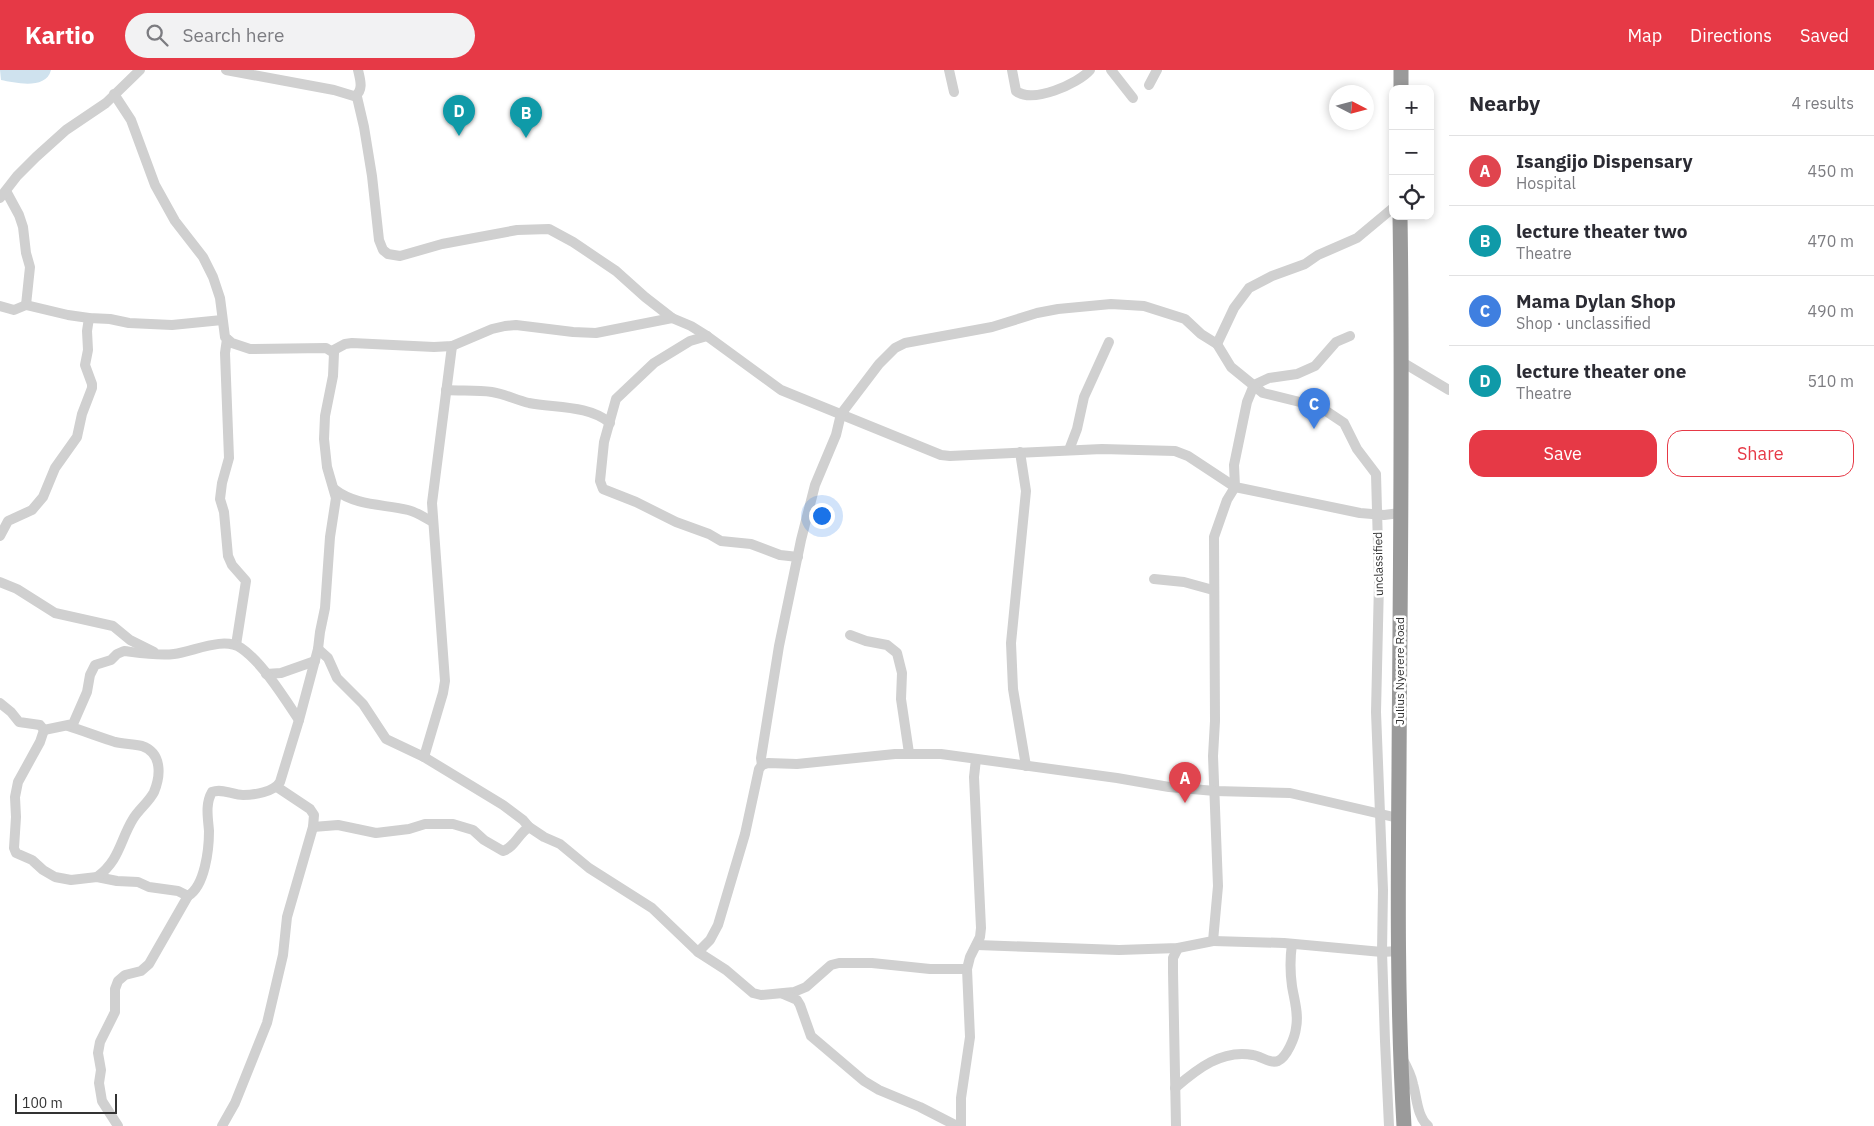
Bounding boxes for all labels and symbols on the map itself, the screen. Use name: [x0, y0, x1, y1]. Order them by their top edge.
north arrow: [1329, 85, 1374, 130]
pin: D: [443, 95, 475, 136]
pin: B: [510, 97, 542, 138]
pin: C: [1298, 388, 1330, 429]
your location: [809, 503, 835, 529]
street label: unclassified: [1370, 532, 1386, 596]
street label: Julius Nyerere Road: [1392, 617, 1407, 725]
pin: A: [1169, 762, 1201, 803]
scale bar: [15, 1091, 118, 1114]

